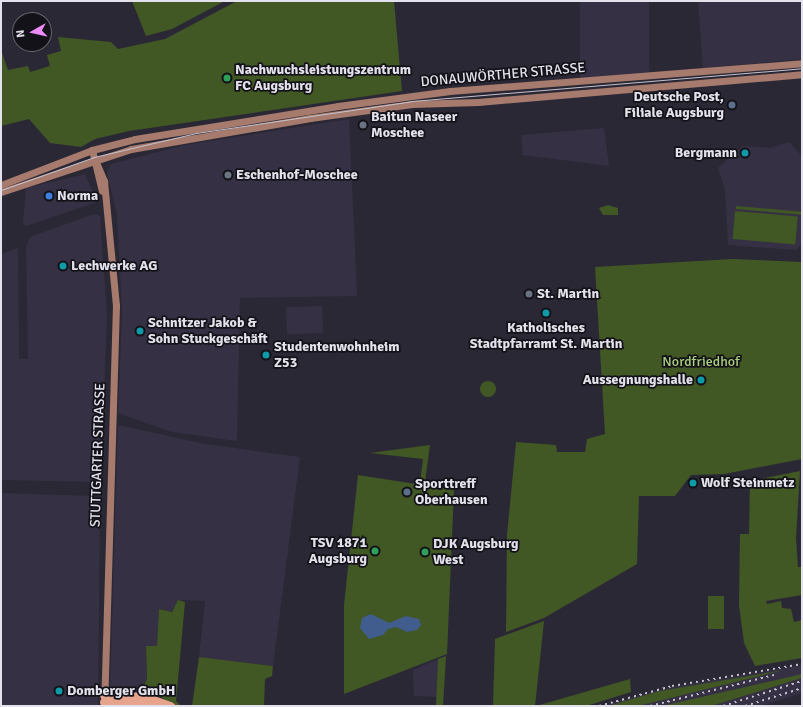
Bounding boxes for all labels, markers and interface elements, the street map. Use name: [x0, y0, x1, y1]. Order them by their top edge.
north arrow: [12, 12, 52, 52]
text: N: [14, 29, 28, 38]
street label: DONAUWÖRTHER STRASSE: [420, 59, 586, 91]
place label: Nachwuchsleistungszentrum FC Augsburg: [235, 62, 411, 94]
marker: Nachwuchsleistungszentrum FC Augsburg: [222, 73, 232, 83]
place label: Deutsche Post, Filiale Augsburg: [624, 89, 724, 122]
marker: Deutsche Post, Filiale Augsburg: [727, 100, 737, 110]
place label: Baitun Naseer Moschee: [371, 109, 457, 142]
marker: Baitun Naseer Moschee: [358, 120, 368, 130]
place label: Bergmann: [675, 145, 737, 161]
marker: Bergmann: [740, 148, 750, 158]
place label: Eschenhof-Moschee: [236, 167, 358, 183]
marker: Eschenhof-Moschee: [223, 170, 233, 180]
place label: Norma: [57, 188, 98, 204]
marker: Norma: [44, 191, 54, 201]
place label: Lechwerke AG: [71, 258, 157, 274]
marker: Lechwerke AG: [58, 261, 68, 271]
place label: St. Martin: [537, 286, 599, 302]
marker: St. Martin: [524, 289, 534, 299]
marker: Katholisches Stadtpfarramt St. Martin: [541, 308, 551, 318]
place label: Schnitzer Jakob & Sohn Stuckgeschäft: [148, 315, 268, 348]
place label: Katholisches Stadtpfarramt St. Martin: [470, 320, 622, 352]
marker: Schnitzer Jakob & Sohn Stuckgeschäft: [135, 326, 145, 336]
place label: Studentenwohnheim Z53: [274, 339, 400, 372]
marker: Studentenwohnheim Z53: [261, 350, 271, 360]
park label: Nordfriedhof: [662, 354, 740, 370]
place label: Aussegnungshalle: [583, 372, 693, 388]
marker: Aussegnungshalle: [696, 375, 706, 385]
street label: STUTTGARTER STRASSE: [87, 383, 109, 527]
place label: Wolf Steinmetz: [701, 475, 794, 491]
place label: Sporttreff Oberhausen: [415, 476, 488, 508]
marker: Wolf Steinmetz: [688, 478, 698, 488]
marker: Sporttreff Oberhausen: [402, 487, 412, 497]
place label: TSV 1871 Augsburg: [309, 535, 367, 568]
place label: DJK Augsburg West: [433, 536, 519, 568]
marker: TSV 1871 Augsburg: [370, 546, 380, 556]
marker: DJK Augsburg West: [420, 547, 430, 557]
place label: Domberger GmbH: [67, 683, 175, 699]
marker: Domberger GmbH: [54, 686, 64, 696]

